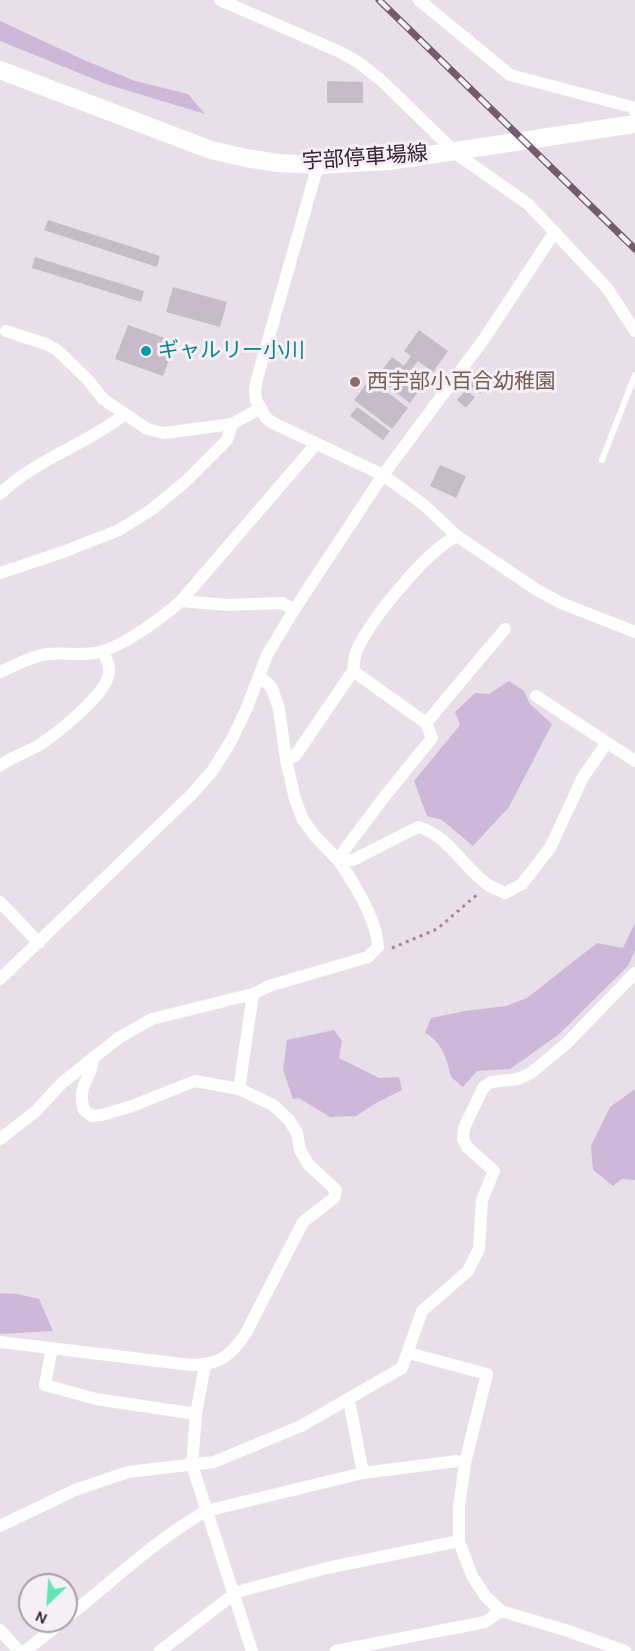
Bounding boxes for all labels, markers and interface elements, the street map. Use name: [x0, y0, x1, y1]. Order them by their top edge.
street label: 宇部停車場線: [301, 141, 429, 175]
place label: ギャルリー小川: [158, 338, 305, 364]
marker: ギャルリー小川: [139, 344, 153, 358]
place label: 西宇部小百合幼稚園: [367, 369, 556, 395]
marker: 西宇部小百合幼稚園: [348, 375, 362, 389]
north arrow: [18, 1573, 78, 1633]
text: N: [32, 1607, 50, 1629]

